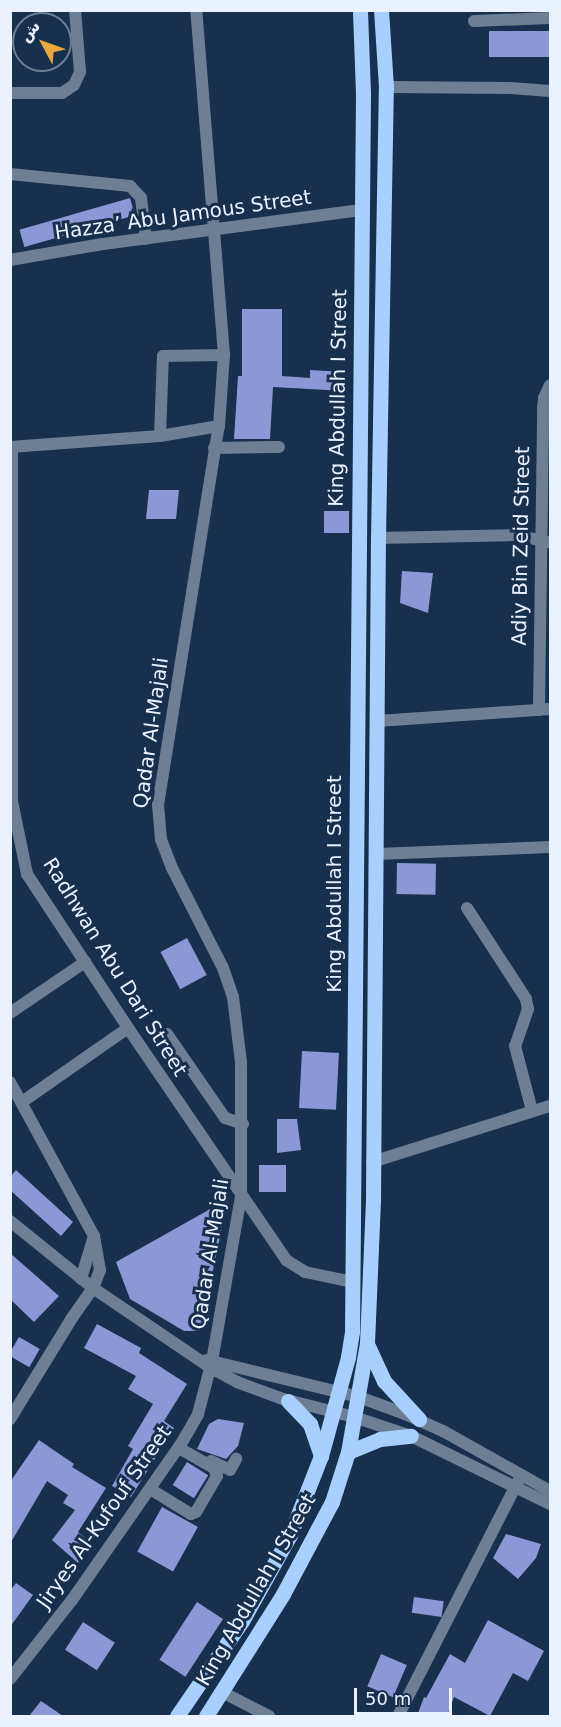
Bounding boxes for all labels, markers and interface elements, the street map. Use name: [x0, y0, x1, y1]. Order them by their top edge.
north arrow: [12, 12, 72, 72]
text: ش: [15, 17, 44, 46]
street label: Hazza’ Abu Jamous Street: [53, 185, 313, 245]
street label: King Abdullah I Street: [324, 289, 352, 507]
street label: Adiy Bin Zeid Street: [507, 446, 535, 646]
street label: Qadar Al-Majali: [129, 656, 173, 810]
street label: King Abdullah I Street: [322, 775, 346, 993]
street label: Radhwan Abu Dari Street: [38, 853, 192, 1081]
street label: Qadar Al-Majali: [186, 1177, 234, 1331]
street label: Jiryes Al-Kufouf Street: [32, 1421, 176, 1613]
street label: King Abdullah I Street: [191, 1490, 321, 1690]
scale bar: [357, 1676, 454, 1714]
text: 50 m: [365, 1688, 411, 1709]

